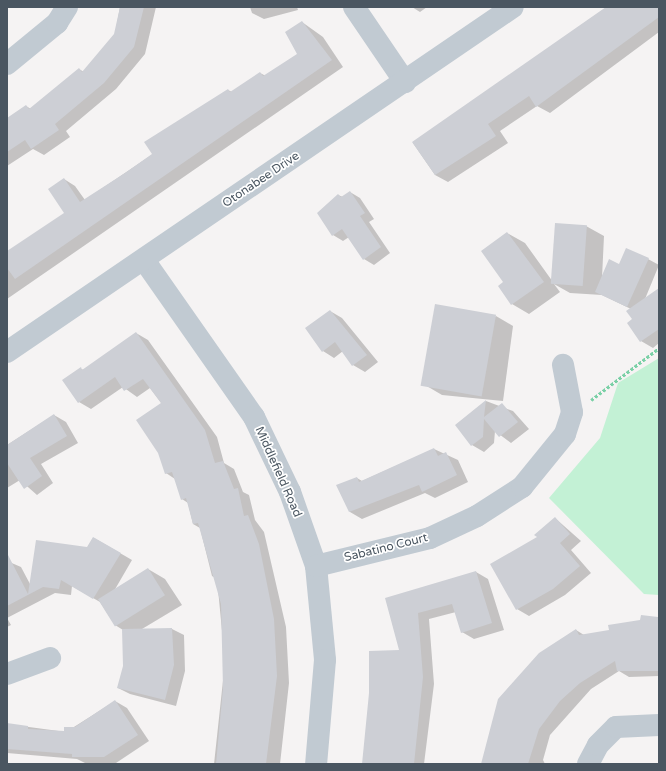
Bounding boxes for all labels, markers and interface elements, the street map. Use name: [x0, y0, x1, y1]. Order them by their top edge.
street label: Otonabee Drive: [220, 149, 302, 211]
street label: Middlefield Road: [252, 424, 304, 520]
street label: Sabatino Court: [343, 531, 429, 565]

